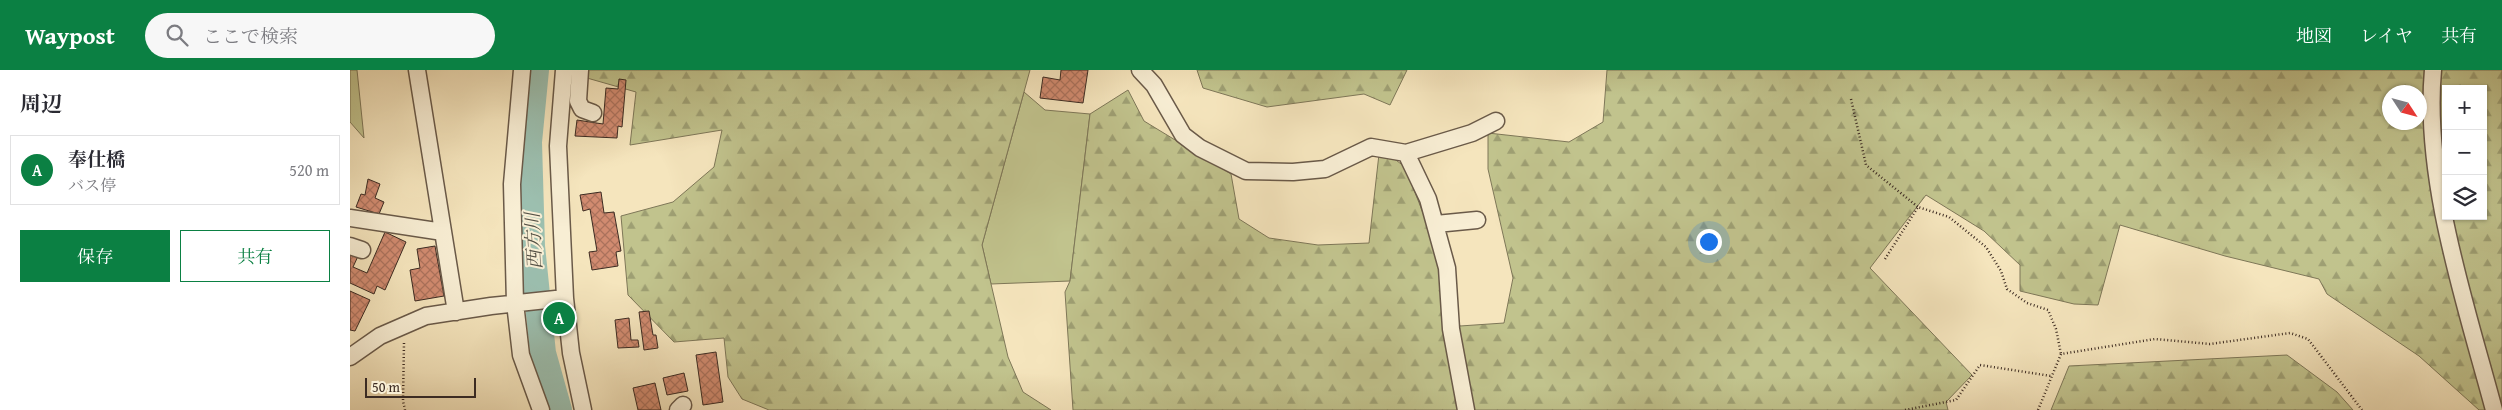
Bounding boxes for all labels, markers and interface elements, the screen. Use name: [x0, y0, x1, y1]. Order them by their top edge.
search box: [145, 13, 495, 58]
text: Waypost: [25, 18, 115, 53]
icon: search: [163, 21, 191, 49]
text: ここで検索: [203, 22, 298, 50]
text: 地図: [2296, 22, 2332, 49]
text: レイヤ: [2360, 22, 2413, 49]
text: 共有: [2441, 22, 2477, 49]
north arrow: [2382, 85, 2427, 130]
map controls: [2442, 85, 2487, 220]
button: +: [2442, 85, 2487, 130]
text: 周辺: [20, 88, 62, 119]
button: −: [2442, 130, 2487, 175]
text: 奉仕橋: [68, 145, 125, 173]
text: A: [32, 158, 42, 182]
text: 520 m: [289, 158, 329, 182]
text: バス停: [68, 173, 116, 197]
button: layers: [2442, 175, 2487, 220]
water label: 西方川: [517, 210, 548, 270]
your location: [1696, 229, 1722, 255]
button: 保存: [20, 230, 170, 282]
button: 共有: [180, 230, 330, 282]
pin: A: [543, 299, 575, 337]
scale bar: [365, 375, 476, 398]
text: 50 m: [372, 377, 400, 397]

